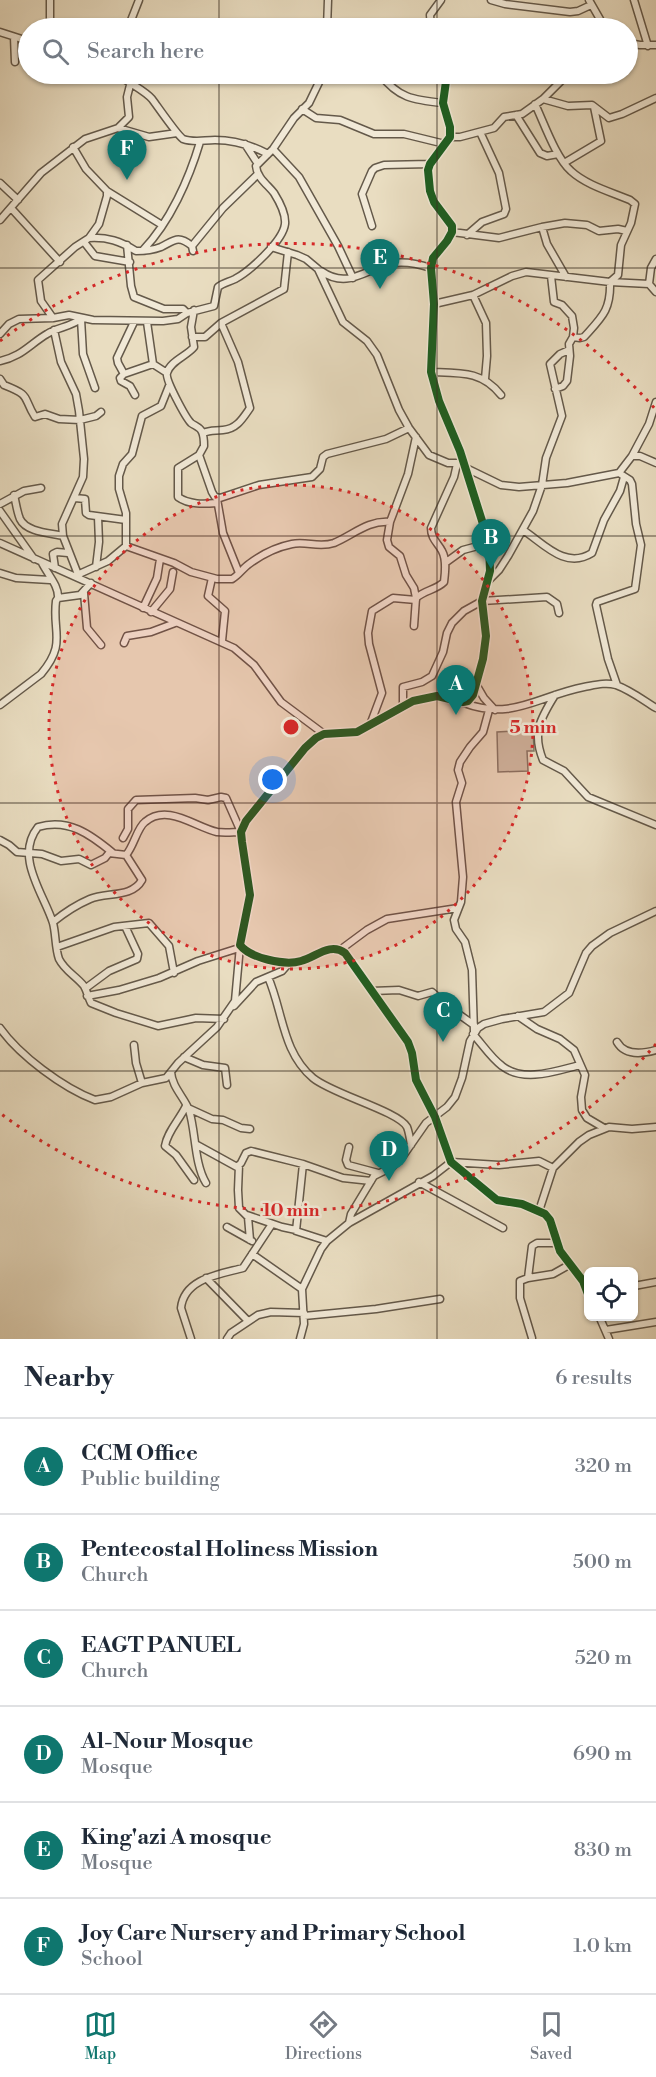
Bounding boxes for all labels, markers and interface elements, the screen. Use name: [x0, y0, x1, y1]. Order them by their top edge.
search box: [18, 18, 638, 84]
icon: search: [39, 35, 72, 68]
text: Search here: [87, 38, 204, 65]
pin: F: [108, 130, 146, 180]
pin: E: [360, 240, 400, 289]
pin: B: [472, 520, 510, 569]
pin: A: [436, 666, 476, 715]
text: 5 min: [509, 716, 557, 739]
centre of rings: [281, 717, 301, 737]
your location: [258, 765, 287, 794]
pin: C: [424, 992, 462, 1042]
pin: D: [370, 1132, 408, 1181]
text: 10 min: [262, 1199, 320, 1222]
map controls: [584, 1267, 638, 1321]
button: locate: [584, 1267, 638, 1321]
text: Nearby: [24, 1362, 114, 1394]
text: 6 results: [555, 1366, 632, 1391]
text: CCM Office: [81, 1440, 198, 1467]
text: A: [36, 1454, 51, 1479]
text: 320 m: [575, 1454, 632, 1479]
text: Public building: [81, 1467, 220, 1492]
text: Pentecostal Holiness Mission: [81, 1536, 378, 1563]
text: B: [36, 1550, 51, 1575]
text: 500 m: [573, 1550, 632, 1575]
text: Church: [81, 1563, 148, 1588]
text: EAGT PANUEL: [81, 1632, 241, 1659]
text: C: [36, 1646, 51, 1671]
text: 520 m: [575, 1646, 632, 1671]
text: Church: [81, 1659, 148, 1684]
text: Al-Nour Mosque: [81, 1728, 253, 1755]
text: D: [36, 1742, 51, 1767]
text: 690 m: [573, 1742, 632, 1767]
text: Mosque: [81, 1755, 153, 1780]
text: King'azi A mosque: [81, 1824, 272, 1851]
text: E: [37, 1838, 50, 1863]
text: 830 m: [574, 1838, 632, 1863]
text: Mosque: [81, 1851, 153, 1876]
text: Joy Care Nursery and Primary School: [81, 1920, 466, 1947]
text: F: [36, 1934, 51, 1959]
text: 1.0 km: [573, 1934, 632, 1959]
text: School: [81, 1947, 143, 1972]
tab: Map: [84, 2008, 117, 2064]
tab: Directions: [285, 2008, 362, 2064]
tab: Saved: [530, 2008, 572, 2064]

